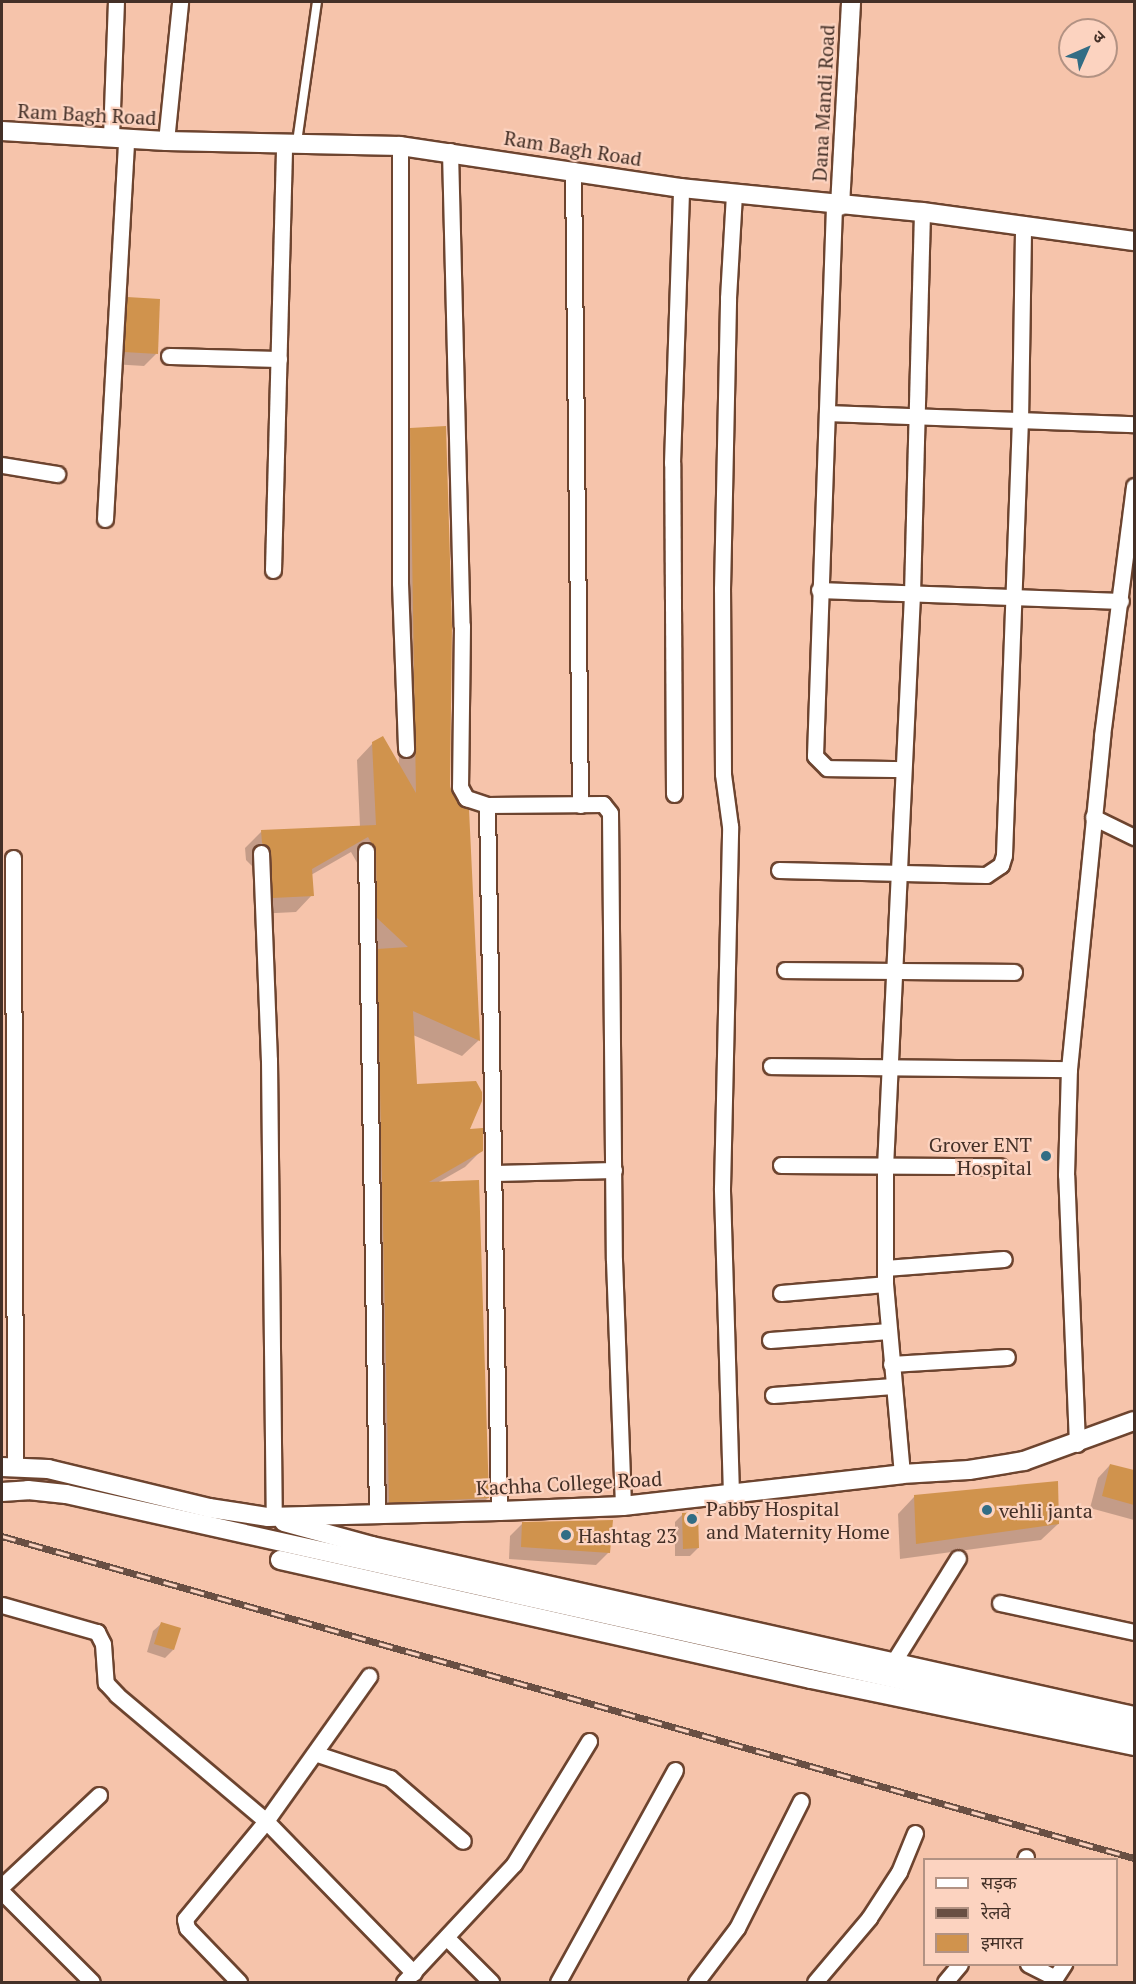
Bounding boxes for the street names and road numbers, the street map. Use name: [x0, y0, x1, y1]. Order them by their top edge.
street label: Dana Mandi Road: [807, 24, 839, 182]
street label: Ram Bagh Road: [17, 98, 157, 130]
street label: Ram Bagh Road: [502, 125, 644, 171]
street label: Kachha College Road: [475, 1466, 663, 1500]

